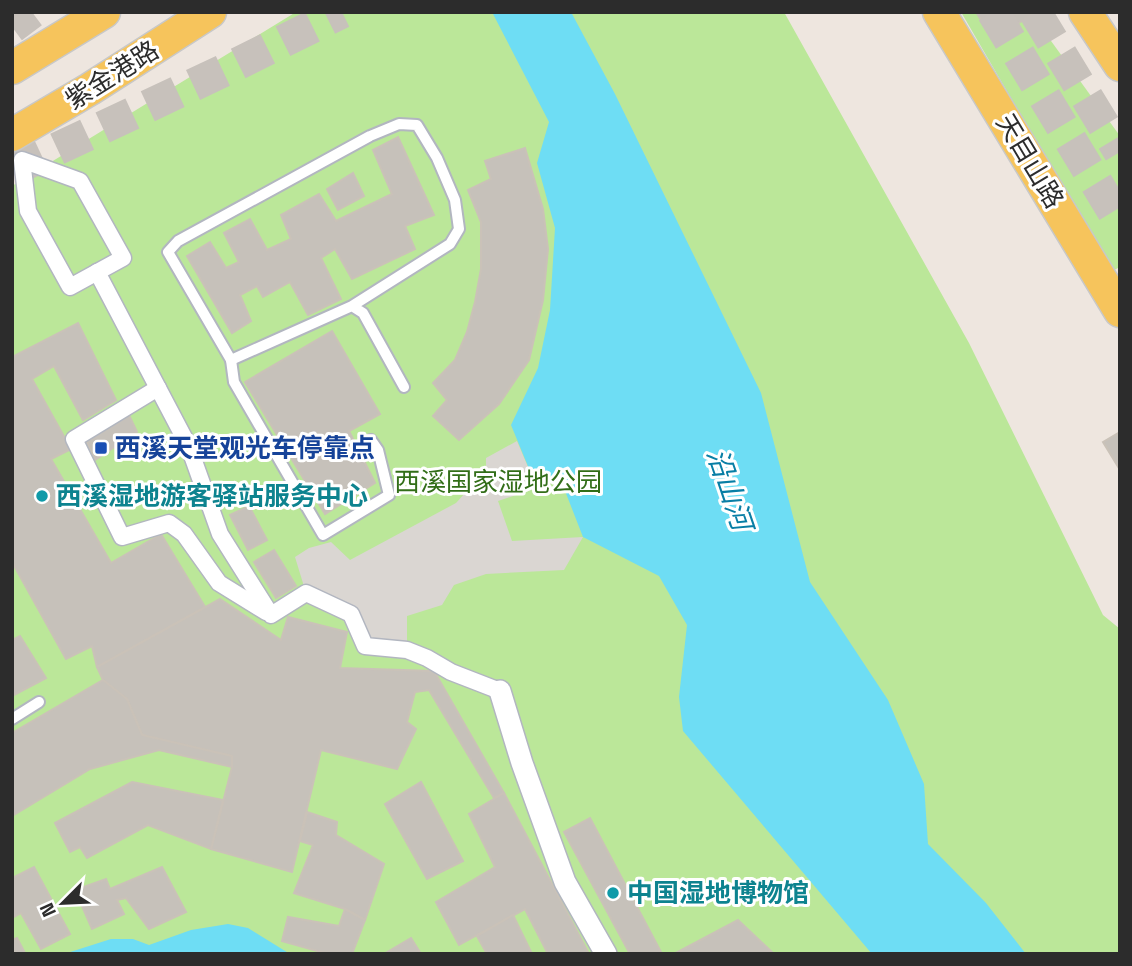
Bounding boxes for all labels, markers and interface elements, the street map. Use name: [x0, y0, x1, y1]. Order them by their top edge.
street label: 紫金港路: [59, 33, 165, 117]
street label: 天目山路: [989, 108, 1071, 214]
place label: 西溪天堂观光车停靠点: [115, 431, 375, 465]
marker: 西溪天堂观光车停靠点: [93, 440, 109, 456]
water label: 沿山河: [699, 443, 762, 539]
park label: 西溪国家湿地公园: [394, 465, 602, 499]
place label: 西溪湿地游客驿站服务中心: [56, 479, 368, 513]
marker: 西溪湿地游客驿站服务中心: [34, 488, 50, 504]
north arrow: [28, 868, 98, 938]
place label: 中国湿地博物馆: [627, 876, 809, 910]
marker: 中国湿地博物馆: [605, 885, 621, 901]
text: N: [34, 899, 62, 921]

